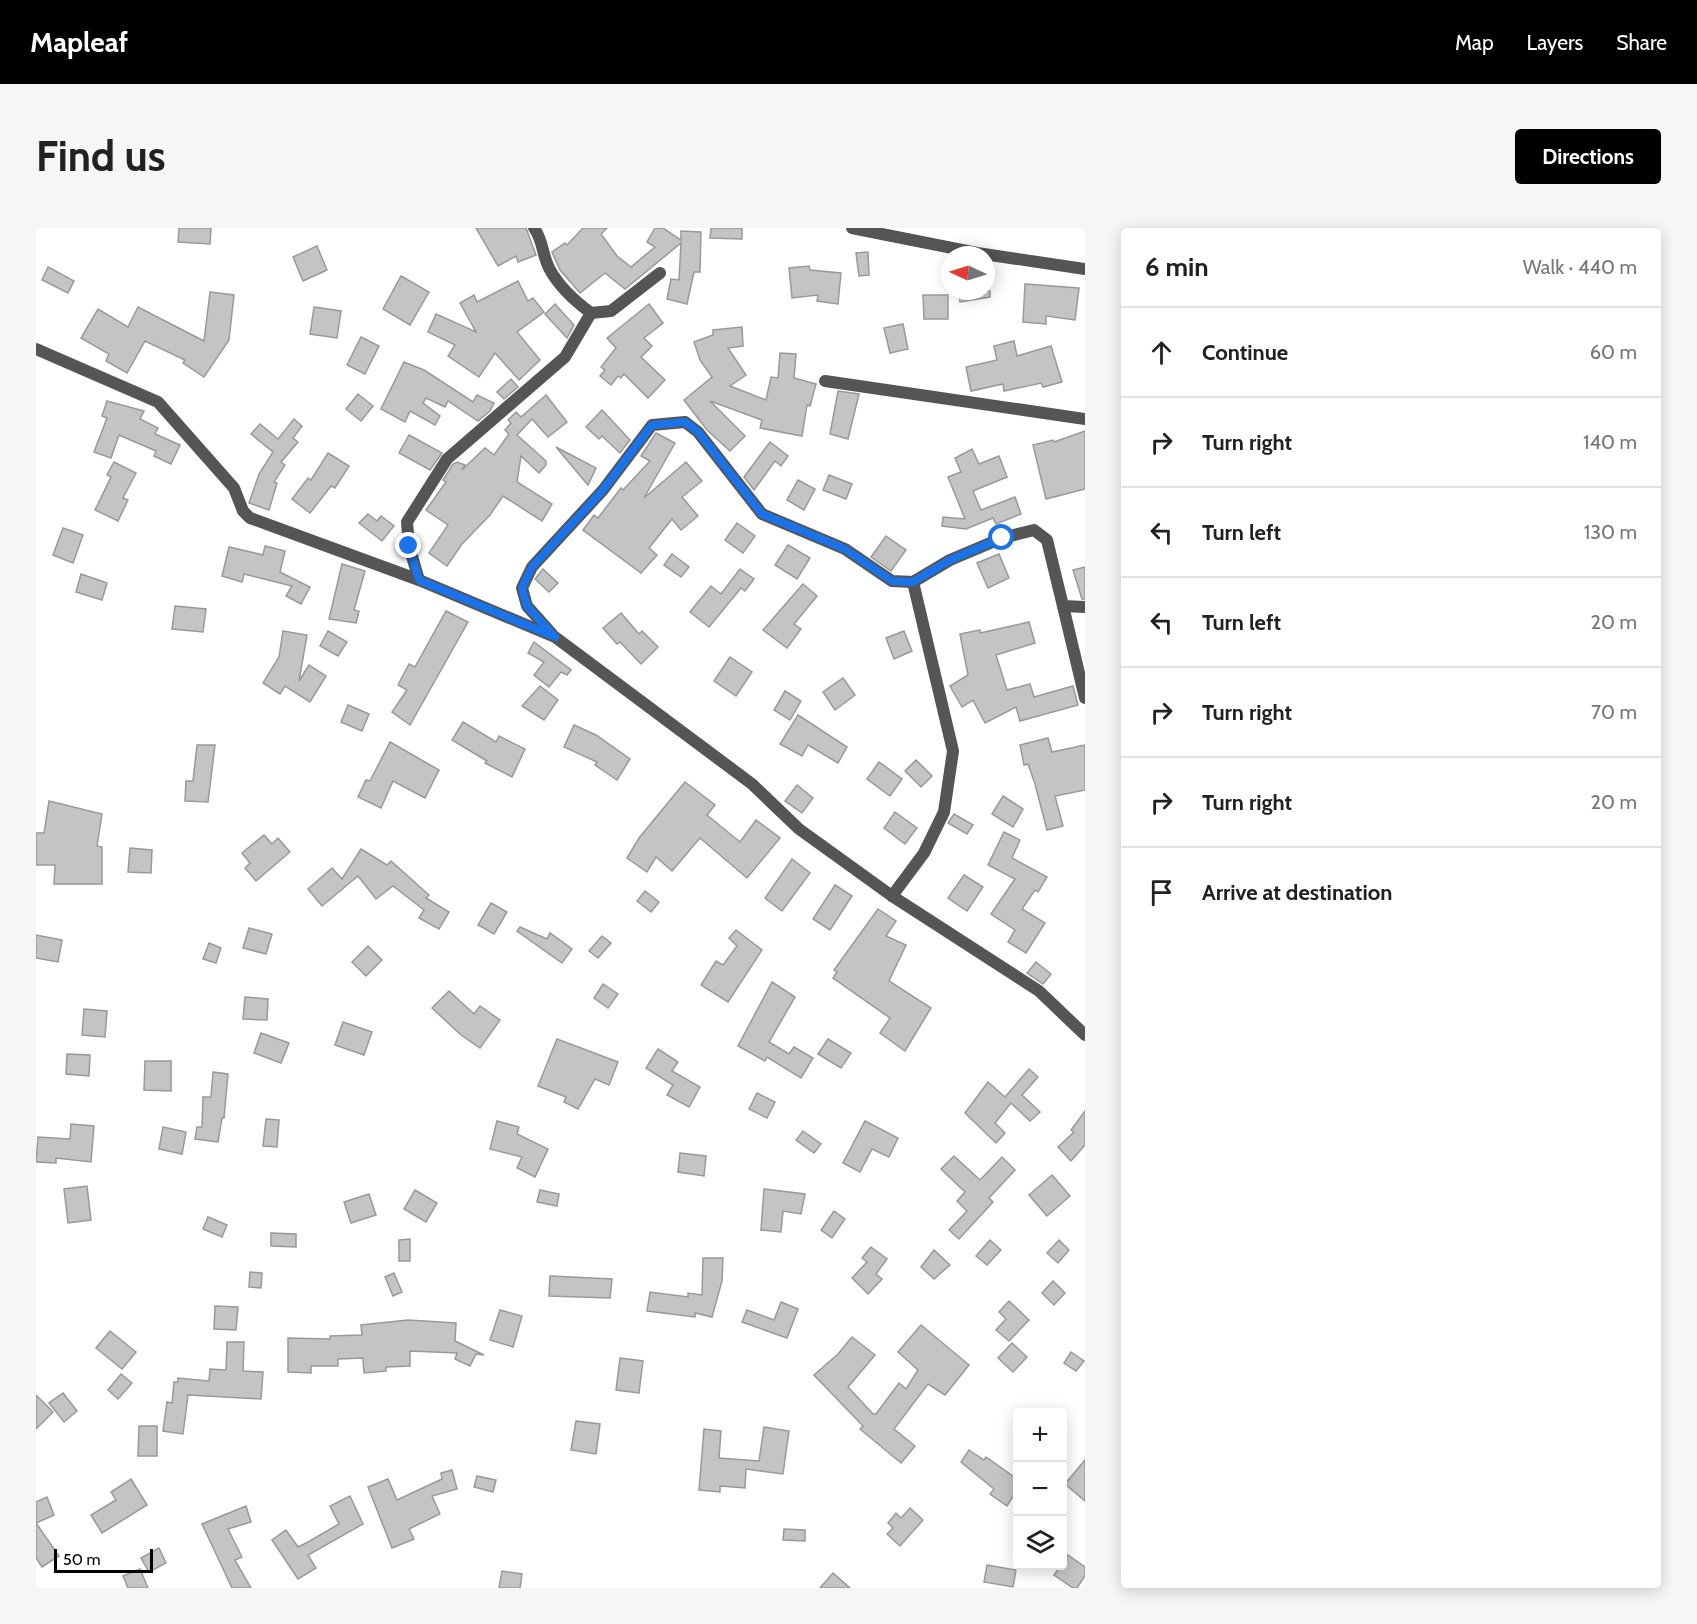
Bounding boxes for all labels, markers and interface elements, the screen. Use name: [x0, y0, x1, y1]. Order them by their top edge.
text: Mapleaf: [30, 25, 128, 59]
text: Map: [1455, 30, 1494, 55]
text: Layers: [1527, 30, 1583, 55]
text: Share: [1616, 30, 1667, 55]
button: Directions: [1515, 129, 1661, 184]
text: Find us: [36, 130, 165, 182]
north arrow: [941, 246, 995, 300]
text: 6 min: [1145, 251, 1209, 283]
text: Walk · 440 m: [1523, 255, 1637, 279]
icon: ahead: [1145, 336, 1178, 369]
text: Continue: [1202, 339, 1288, 366]
text: 60 m: [1590, 340, 1637, 364]
icon: right: [1145, 426, 1178, 459]
text: Turn right: [1202, 429, 1292, 456]
text: 140 m: [1583, 430, 1637, 454]
icon: left: [1145, 516, 1178, 549]
text: Turn left: [1202, 519, 1281, 546]
text: 130 m: [1584, 520, 1637, 544]
route start: [988, 524, 1014, 550]
route end: [395, 532, 421, 558]
icon: left: [1145, 606, 1178, 639]
text: Turn left: [1202, 609, 1281, 636]
text: 20 m: [1591, 610, 1637, 634]
icon: right: [1145, 696, 1178, 729]
text: Turn right: [1202, 699, 1292, 726]
text: 70 m: [1591, 700, 1637, 724]
icon: right: [1145, 786, 1178, 819]
text: Turn right: [1202, 789, 1292, 816]
text: 20 m: [1591, 790, 1637, 814]
icon: arrive: [1145, 876, 1178, 909]
text: Arrive at destination: [1202, 879, 1392, 906]
map controls: [1013, 1408, 1067, 1570]
button: +: [1013, 1408, 1067, 1462]
button: −: [1013, 1462, 1067, 1516]
button: layers: [1013, 1516, 1067, 1570]
scale bar: [54, 1546, 153, 1574]
text: 50 m: [63, 1550, 100, 1569]

